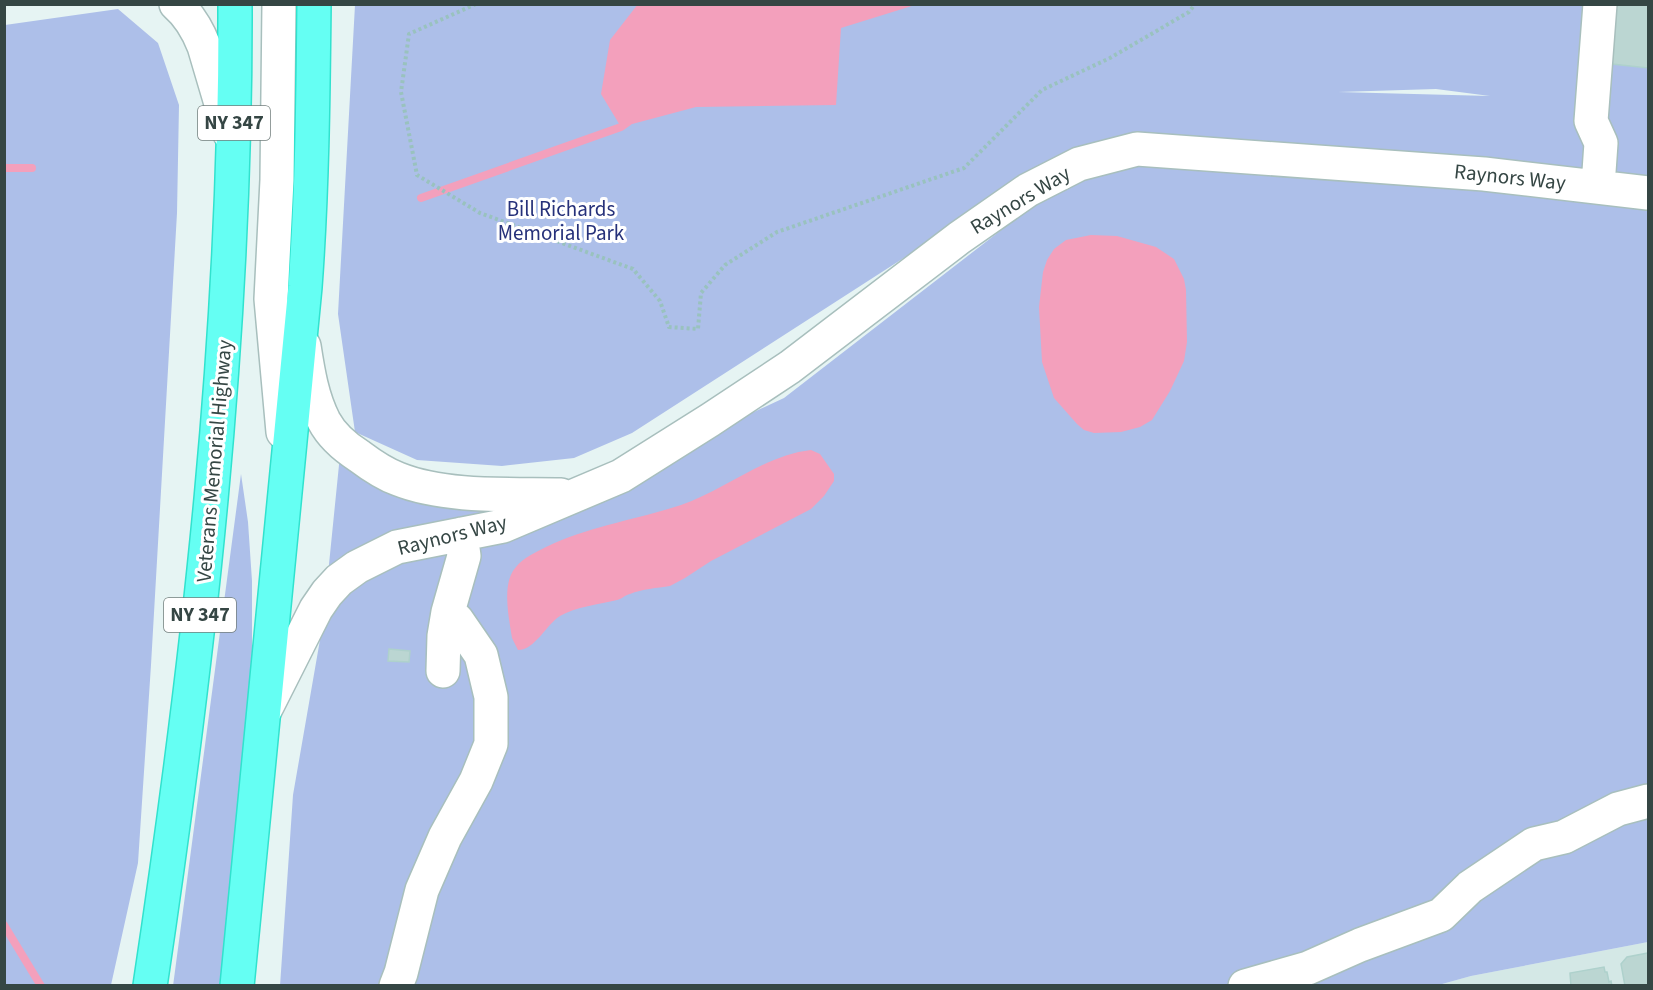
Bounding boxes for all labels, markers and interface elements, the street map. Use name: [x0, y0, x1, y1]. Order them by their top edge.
road number: NY 347: [198, 106, 270, 140]
street label: Raynors Way: [1453, 156, 1567, 198]
street label: Raynors Way: [964, 158, 1076, 242]
park label: Bill Richards Memorial Park: [498, 194, 625, 248]
street label: Veterans Memorial Highway: [188, 338, 240, 583]
street label: Raynors Way: [394, 507, 510, 563]
road number: NY 347: [164, 598, 236, 632]

